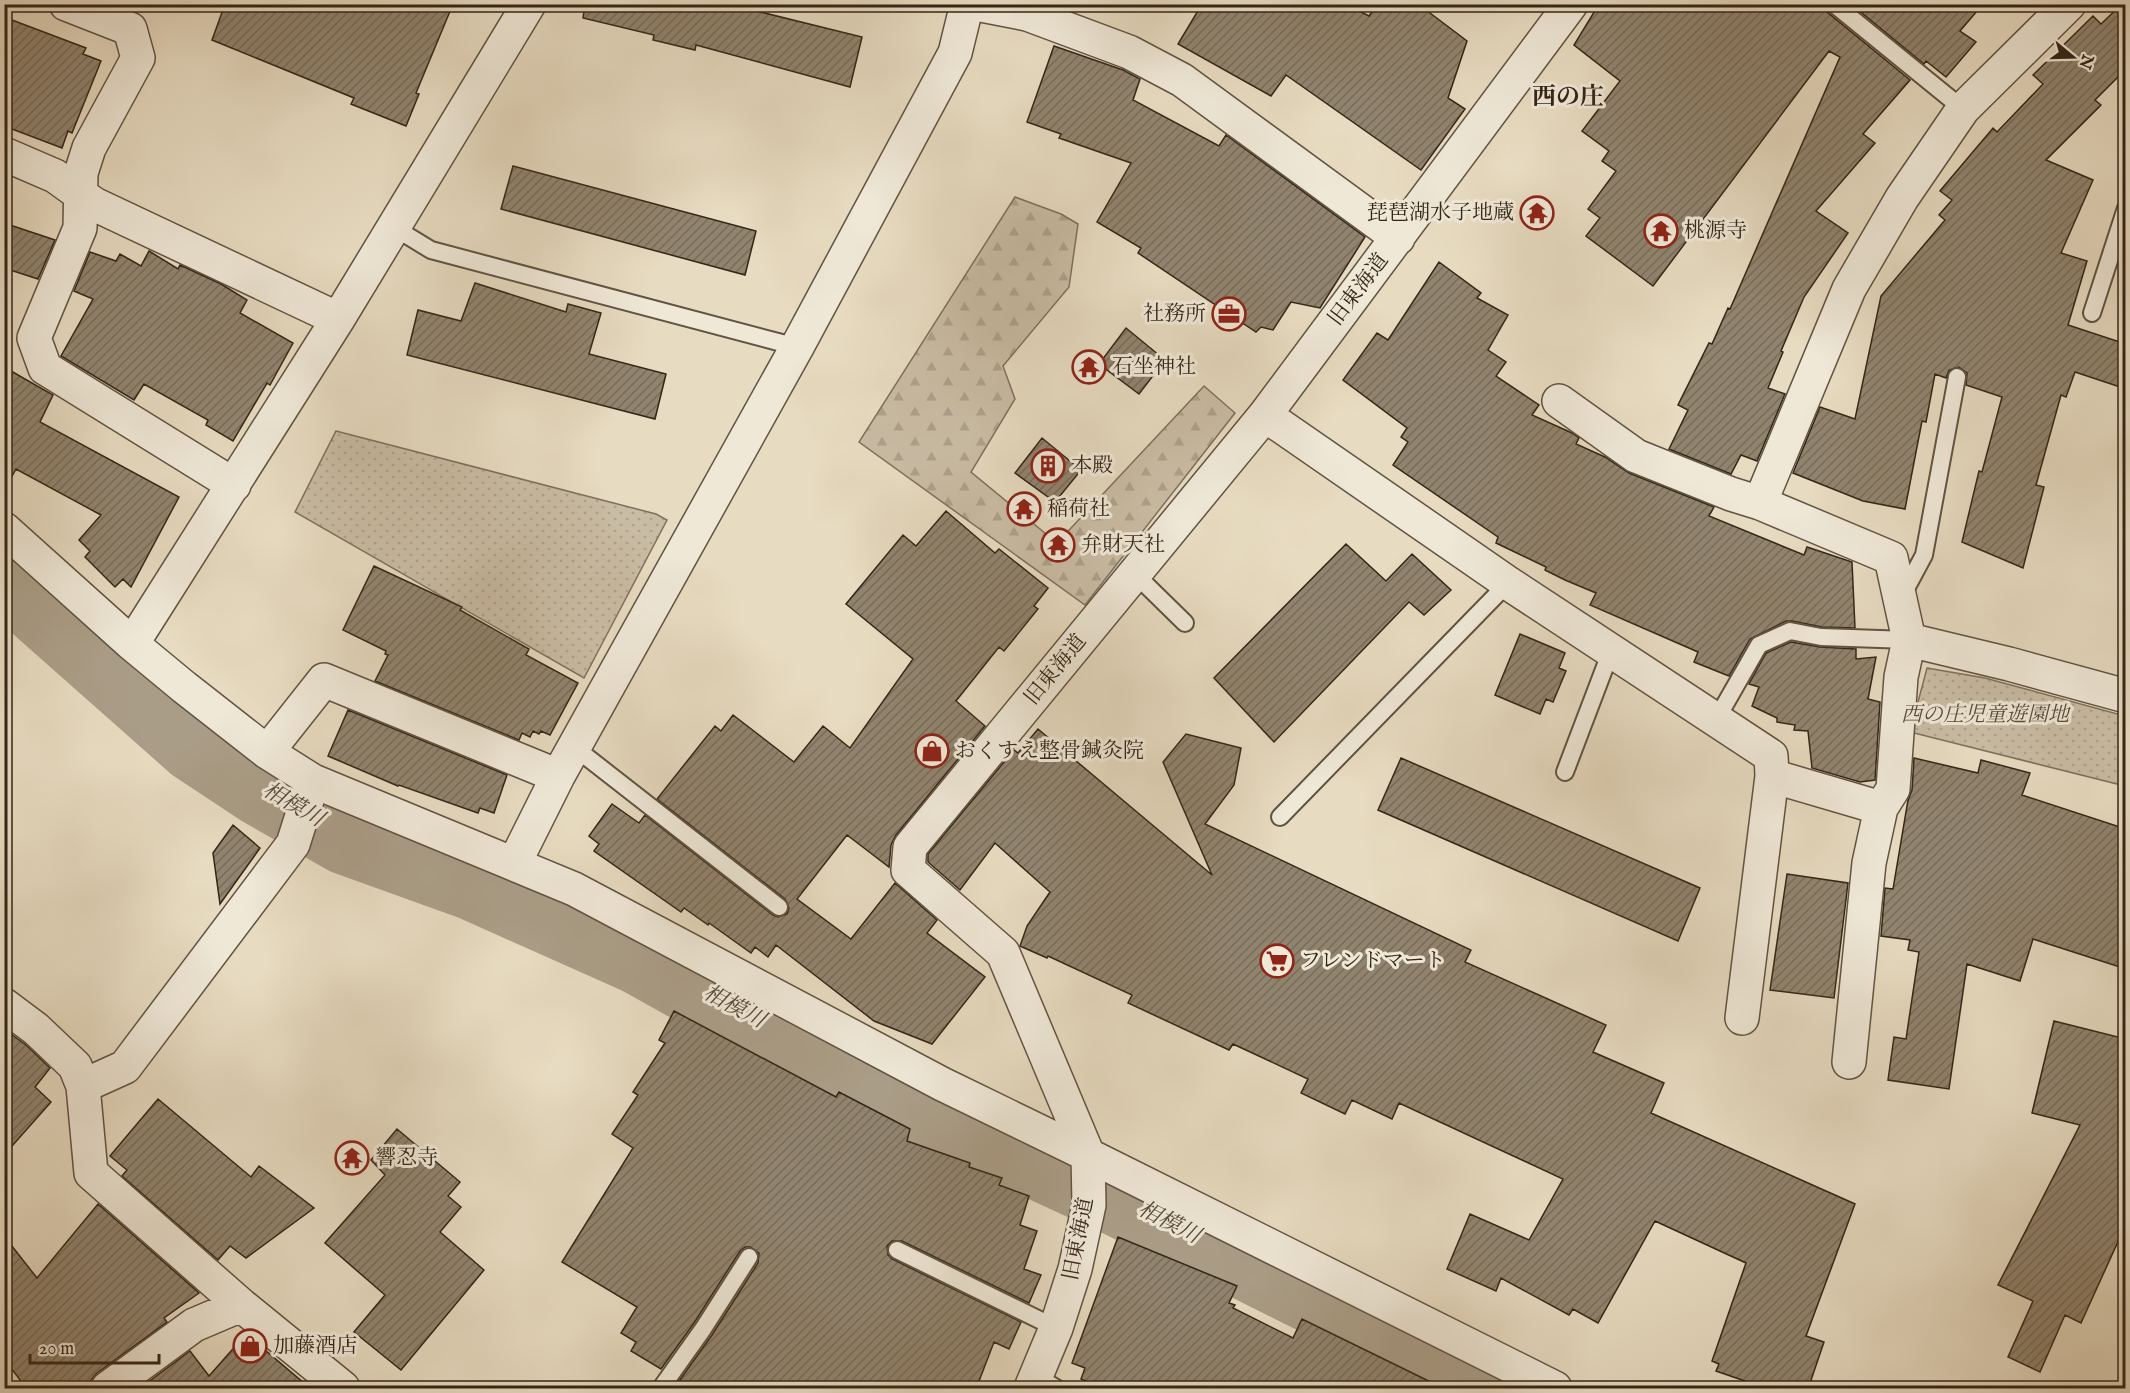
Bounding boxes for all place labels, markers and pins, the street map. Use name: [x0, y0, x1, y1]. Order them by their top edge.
temple icon: 琵琶湖水子地蔵: [1519, 195, 1555, 231]
place label: 琵琶湖水子地蔵: [1367, 200, 1514, 227]
temple icon: 桃源寺: [1643, 213, 1679, 249]
place label: 桃源寺: [1684, 218, 1747, 245]
office icon: 社務所: [1211, 296, 1247, 332]
place label: 社務所: [1143, 301, 1206, 328]
temple icon: 石坐神社: [1071, 349, 1107, 385]
place label: 石坐神社: [1112, 354, 1196, 381]
building icon: 本殿: [1030, 448, 1066, 484]
place label: 本殿: [1071, 453, 1113, 480]
temple icon: 稲荷社: [1006, 491, 1042, 527]
place label: 稲荷社: [1047, 496, 1110, 523]
temple icon: 弁財天社: [1040, 527, 1076, 563]
place label: 弁財天社: [1081, 532, 1165, 559]
shop icon: おくすえ整骨鍼灸院: [914, 733, 950, 769]
place label: おくすえ整骨鍼灸院: [955, 738, 1144, 765]
supermarket icon: フレンドマート: [1259, 943, 1295, 979]
place label: フレンドマート: [1300, 948, 1446, 975]
temple icon: 響忍寺: [334, 1140, 370, 1176]
place label: 響忍寺: [375, 1145, 438, 1172]
shop icon: 加藤酒店: [232, 1328, 268, 1364]
place label: 加藤酒店: [273, 1333, 357, 1360]

